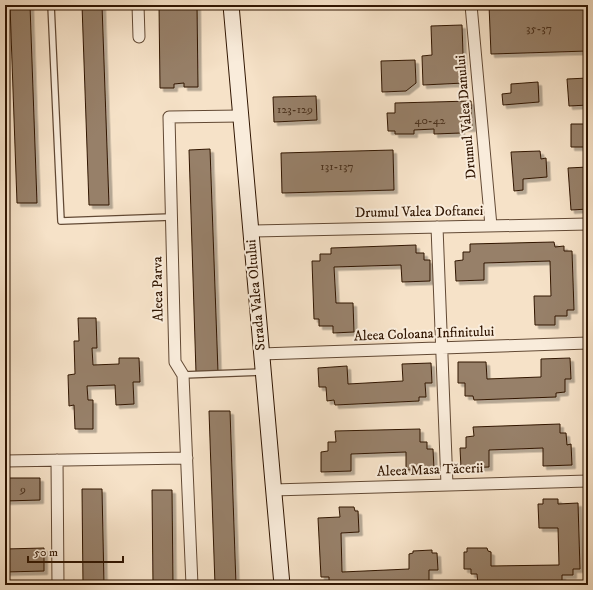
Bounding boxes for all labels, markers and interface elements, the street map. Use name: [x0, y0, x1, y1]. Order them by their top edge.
house number: 35-37: [526, 21, 552, 36]
street label: Drumul Valea Danului: [452, 54, 480, 180]
house number: 123-129: [277, 102, 313, 117]
house number: 40-42: [414, 113, 446, 128]
house number: 131-137: [320, 159, 354, 174]
street label: Drumul Valea Doftanei: [355, 202, 484, 222]
street label: Strada Valea Oltului: [242, 238, 270, 351]
street label: Aleea Parva: [148, 256, 168, 322]
street label: Aleea Coloana Infinitului: [353, 323, 495, 345]
street label: Aleea Masa Tăcerii: [376, 459, 484, 481]
house number: 9: [19, 482, 26, 497]
scale bar: [28, 538, 123, 564]
text: 50 m: [34, 545, 58, 560]

